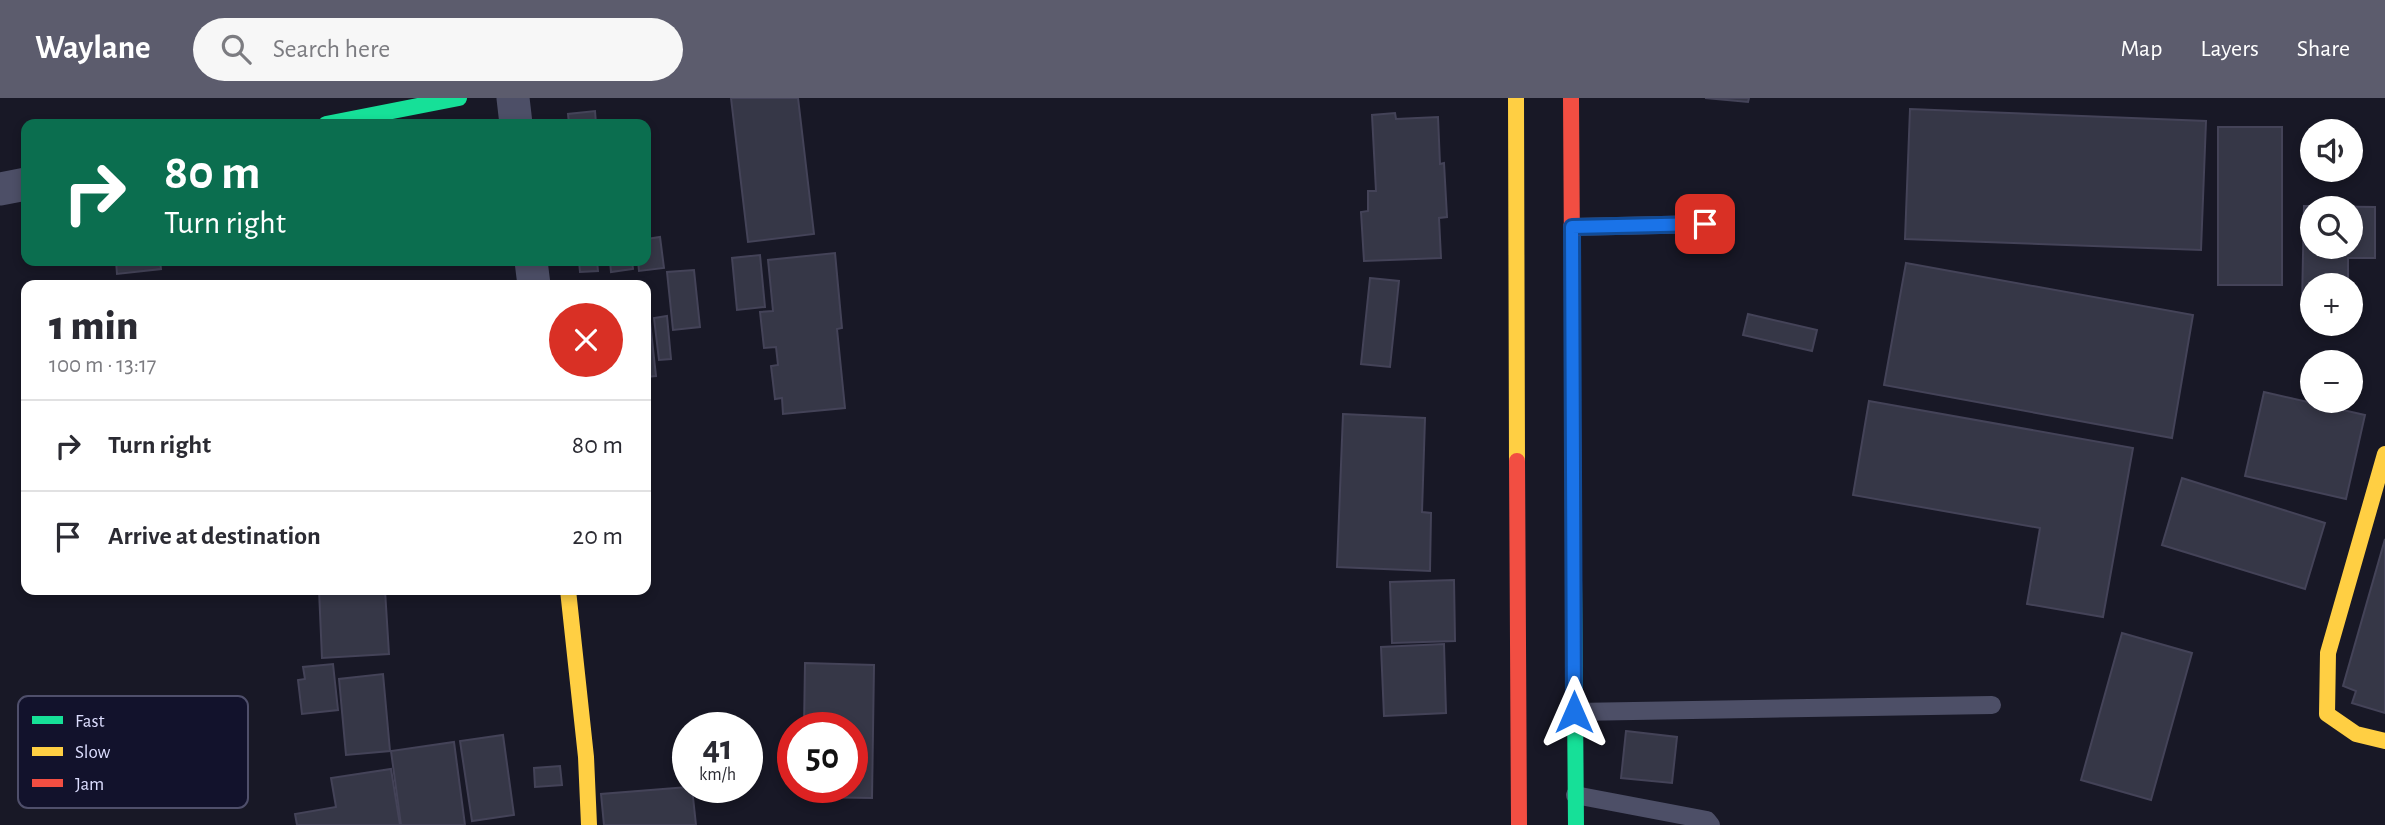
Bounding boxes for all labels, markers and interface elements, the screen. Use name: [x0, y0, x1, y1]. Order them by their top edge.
search box: [193, 18, 683, 81]
icon: search: [217, 30, 255, 68]
text: Waylane: [35, 32, 151, 65]
text: Search here: [273, 36, 390, 62]
text: Map: [2120, 37, 2162, 61]
text: Layers: [2200, 37, 2259, 61]
text: Share: [2297, 37, 2350, 61]
map controls: [2300, 119, 2363, 413]
button: sound: [2300, 119, 2363, 182]
icon: right: [49, 147, 140, 238]
text: 80 m: [164, 149, 261, 198]
pin: [1675, 194, 1735, 254]
button: search: [2300, 196, 2363, 259]
icon: arrive: [1686, 205, 1724, 243]
text: Turn right: [164, 207, 286, 239]
button: +: [2300, 273, 2363, 336]
button: close: [549, 303, 623, 377]
text: 1 min: [49, 305, 138, 347]
button: −: [2300, 350, 2363, 413]
text: 100 m · 13:17: [49, 354, 156, 377]
icon: right: [49, 427, 87, 465]
text: Turn right: [108, 432, 211, 458]
text: 80 m: [572, 432, 623, 458]
icon: arrive: [49, 518, 87, 556]
text: Arrive at destination: [108, 523, 321, 549]
text: 20 m: [572, 523, 623, 549]
position arrow: [1537, 675, 1611, 749]
legend: [18, 696, 248, 808]
text: Fast: [75, 712, 105, 731]
speed limit sign: 50: [777, 712, 868, 803]
text: 41: [702, 731, 733, 766]
text: Slow: [75, 743, 111, 762]
text: km/h: [699, 766, 736, 784]
text: Jam: [75, 775, 104, 794]

